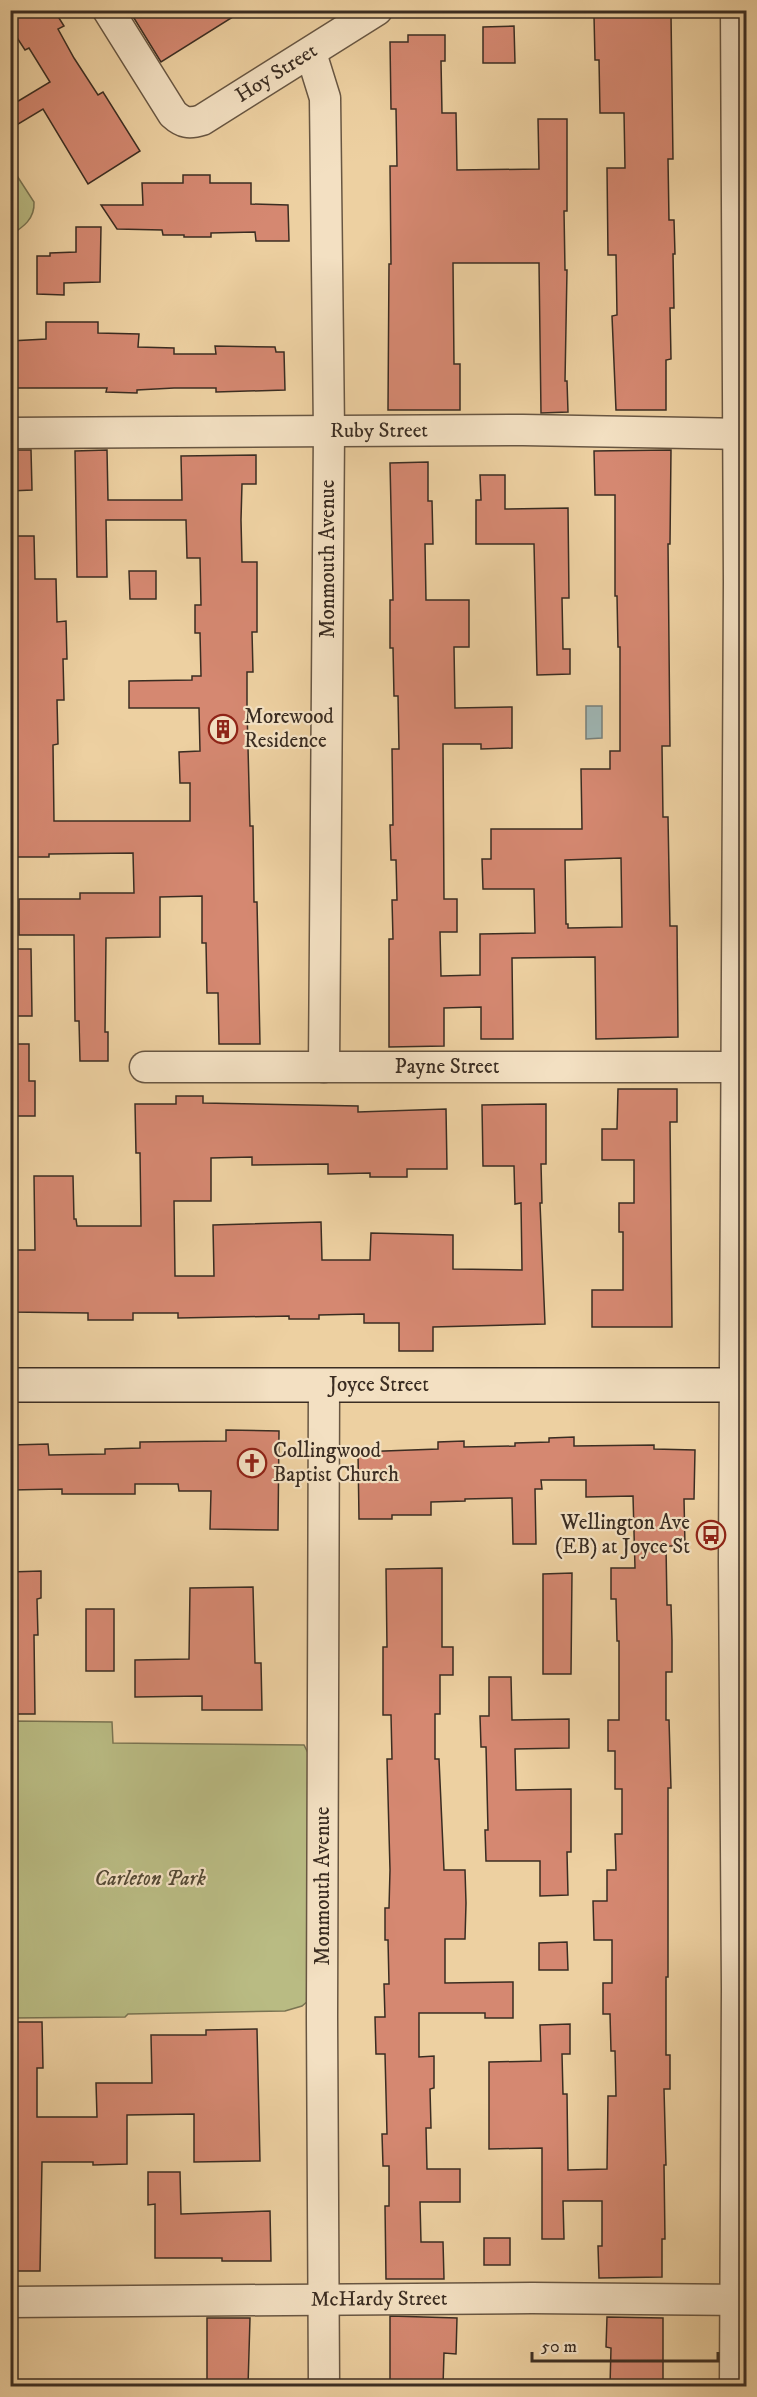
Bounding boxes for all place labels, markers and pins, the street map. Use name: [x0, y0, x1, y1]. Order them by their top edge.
place label: Morewood Residence: [244, 704, 334, 754]
building icon: Morewood Residence: [207, 713, 239, 745]
place label: Collingwood Baptist Church: [273, 1438, 399, 1488]
church icon: Collingwood Baptist Church: [236, 1447, 268, 1479]
place label: Wellington Ave (EB) at Joyce St: [555, 1510, 690, 1560]
bus stop icon: Wellington Ave (EB) at Joyce St: [695, 1519, 727, 1551]

